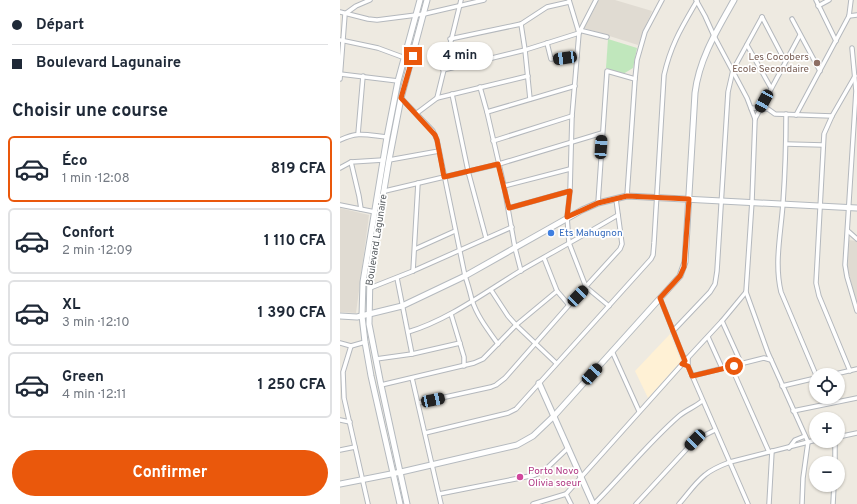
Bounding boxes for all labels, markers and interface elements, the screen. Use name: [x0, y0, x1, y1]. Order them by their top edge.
text: Départ: [36, 16, 84, 35]
callout: 4 min: [427, 42, 493, 70]
route end: [404, 47, 422, 65]
text: 4 min: [443, 48, 477, 64]
car: [552, 50, 578, 66]
place label: Les Cocobers Ecole Secondaire: [732, 51, 809, 76]
text: Boulevard Lagunaire: [36, 54, 181, 73]
marker: Les Cocobers Ecole Secondaire: [812, 58, 822, 68]
car: [753, 88, 775, 114]
text: Choisir une course: [12, 100, 168, 123]
car: [594, 135, 608, 159]
icon: car: [14, 151, 50, 187]
text: Éco: [62, 152, 87, 171]
text: 819 CFA: [271, 160, 326, 179]
text: 1 min · 12:08: [62, 171, 130, 187]
street label: Boulevard Lagunaire: [363, 193, 391, 287]
icon: car: [14, 223, 50, 259]
text: Confort: [62, 224, 114, 243]
place label: Ets Mahugnon: [559, 227, 623, 240]
marker: Ets Mahugnon: [546, 228, 556, 238]
text: 1 110 CFA: [264, 232, 326, 251]
text: 2 min · 12:09: [62, 243, 133, 259]
car: [565, 283, 591, 309]
icon: car: [14, 295, 50, 331]
text: XL: [62, 296, 80, 315]
text: 1 390 CFA: [258, 304, 326, 323]
text: 3 min · 12:10: [62, 315, 130, 331]
route start: [725, 357, 743, 375]
car: [580, 361, 604, 387]
icon: car: [14, 367, 50, 403]
text: Green: [62, 368, 104, 387]
map controls: [809, 368, 845, 492]
button: locate: [809, 368, 845, 404]
text: 1 250 CFA: [257, 376, 326, 395]
text: 4 min · 12:11: [62, 387, 126, 403]
car: [420, 392, 446, 408]
button: +: [809, 412, 845, 448]
car: [682, 427, 708, 453]
button: Confirmer: [12, 450, 328, 496]
button: −: [809, 456, 845, 492]
place label: Porto Novo Olivia soeur: [528, 465, 581, 490]
marker: Porto Novo Olivia soeur: [515, 472, 525, 482]

